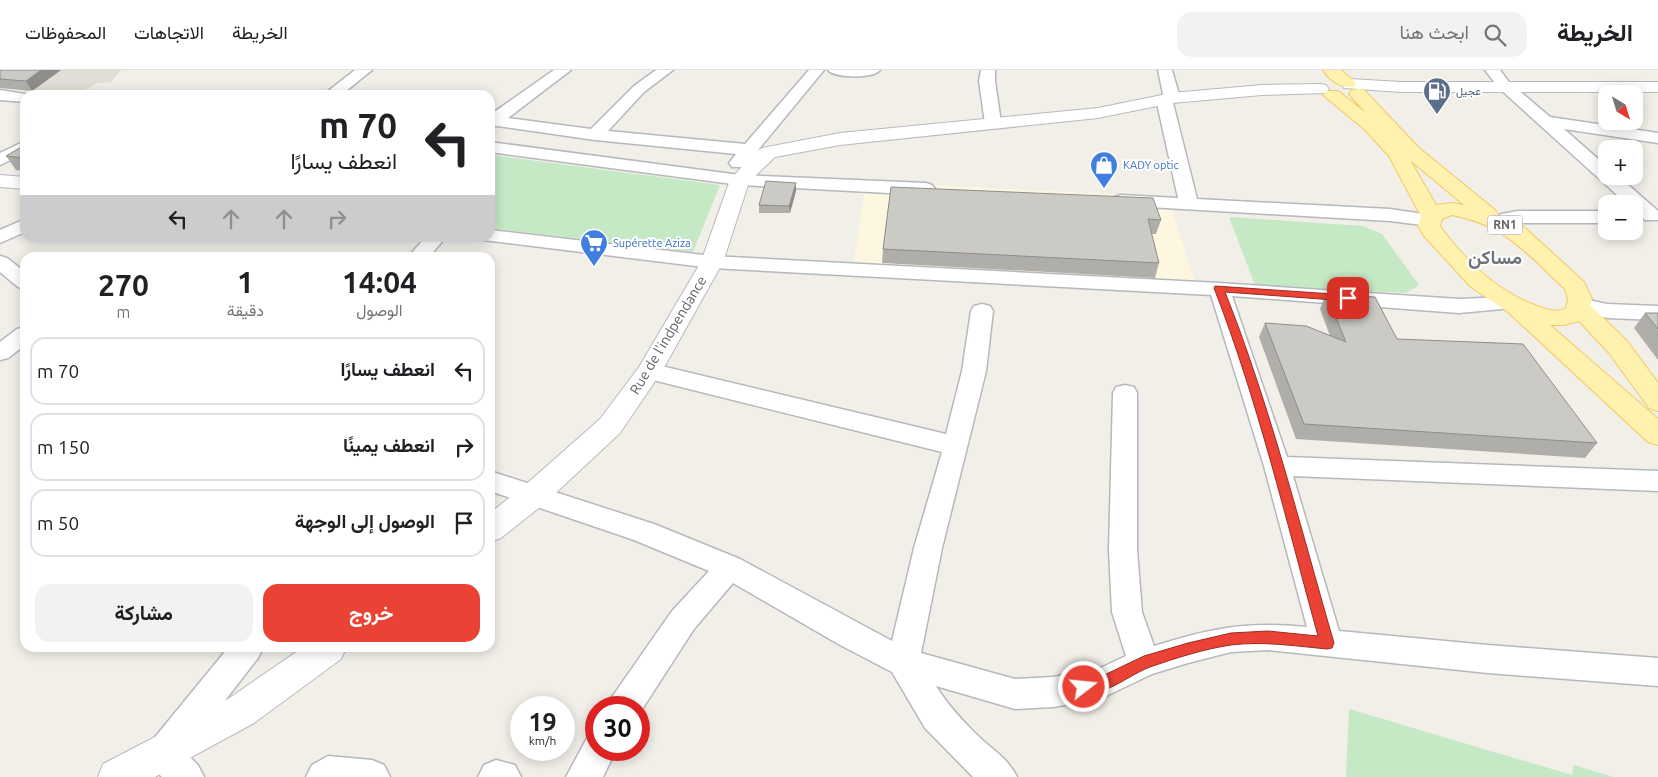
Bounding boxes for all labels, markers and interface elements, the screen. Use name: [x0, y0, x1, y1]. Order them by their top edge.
search box: [1177, 12, 1527, 57]
text: الخريطة: [1557, 19, 1633, 46]
text: ابحث هنا: [1399, 21, 1469, 43]
icon: search: [1481, 21, 1509, 49]
text: المحفوظات: [25, 22, 106, 42]
text: الاتجاهات: [134, 22, 204, 42]
text: الخريطة: [232, 22, 288, 42]
fuel station icon: عجيل: [1422, 76, 1452, 115]
place label: عجيل: [1456, 85, 1481, 98]
north arrow: [1598, 85, 1642, 130]
map controls: [1598, 85, 1643, 240]
text: 70 m: [319, 105, 397, 145]
icon: left: [415, 110, 480, 175]
button: +: [1598, 140, 1643, 185]
text: انعطف يسارًا: [290, 148, 397, 173]
shop icon: KADY optic: [1089, 150, 1119, 189]
place label: KADY optic: [1123, 159, 1179, 171]
button: −: [1598, 195, 1643, 240]
icon: left: [164, 205, 192, 233]
icon: ahead: [217, 205, 245, 233]
icon: ahead: [270, 205, 298, 233]
icon: right: [323, 205, 351, 233]
road number: RN1: [1488, 216, 1522, 234]
supermarket icon: Supérette Aziza: [579, 228, 609, 267]
place label: Supérette Aziza: [613, 237, 691, 249]
district label: مساكن: [1468, 246, 1522, 269]
text: 1: [237, 265, 254, 299]
text: 14:04: [342, 265, 417, 299]
text: 270: [98, 268, 149, 302]
street label: Rue de l'indpendance: [626, 273, 710, 397]
pin: [1327, 277, 1369, 319]
icon: arrive: [1334, 284, 1362, 312]
text: دقيقة: [227, 301, 264, 319]
text: الوصول: [356, 301, 403, 319]
text: m: [117, 303, 130, 321]
icon: left: [450, 357, 478, 385]
text: انعطف يسارًا: [341, 358, 435, 380]
text: 70 m: [37, 360, 79, 382]
icon: right: [450, 433, 478, 461]
text: انعطف يمينًا: [343, 434, 435, 456]
text: 150 m: [37, 436, 90, 458]
icon: arrive: [450, 509, 478, 537]
text: الوصول إلى الوجهة: [295, 510, 435, 532]
text: 50 m: [37, 512, 79, 534]
button: مشاركة: [35, 584, 253, 642]
button: خروج: [263, 584, 480, 642]
position arrow: [1057, 660, 1109, 712]
speed limit sign: 30: [585, 696, 650, 761]
text: 19: [528, 708, 557, 736]
text: km/h: [529, 734, 556, 747]

